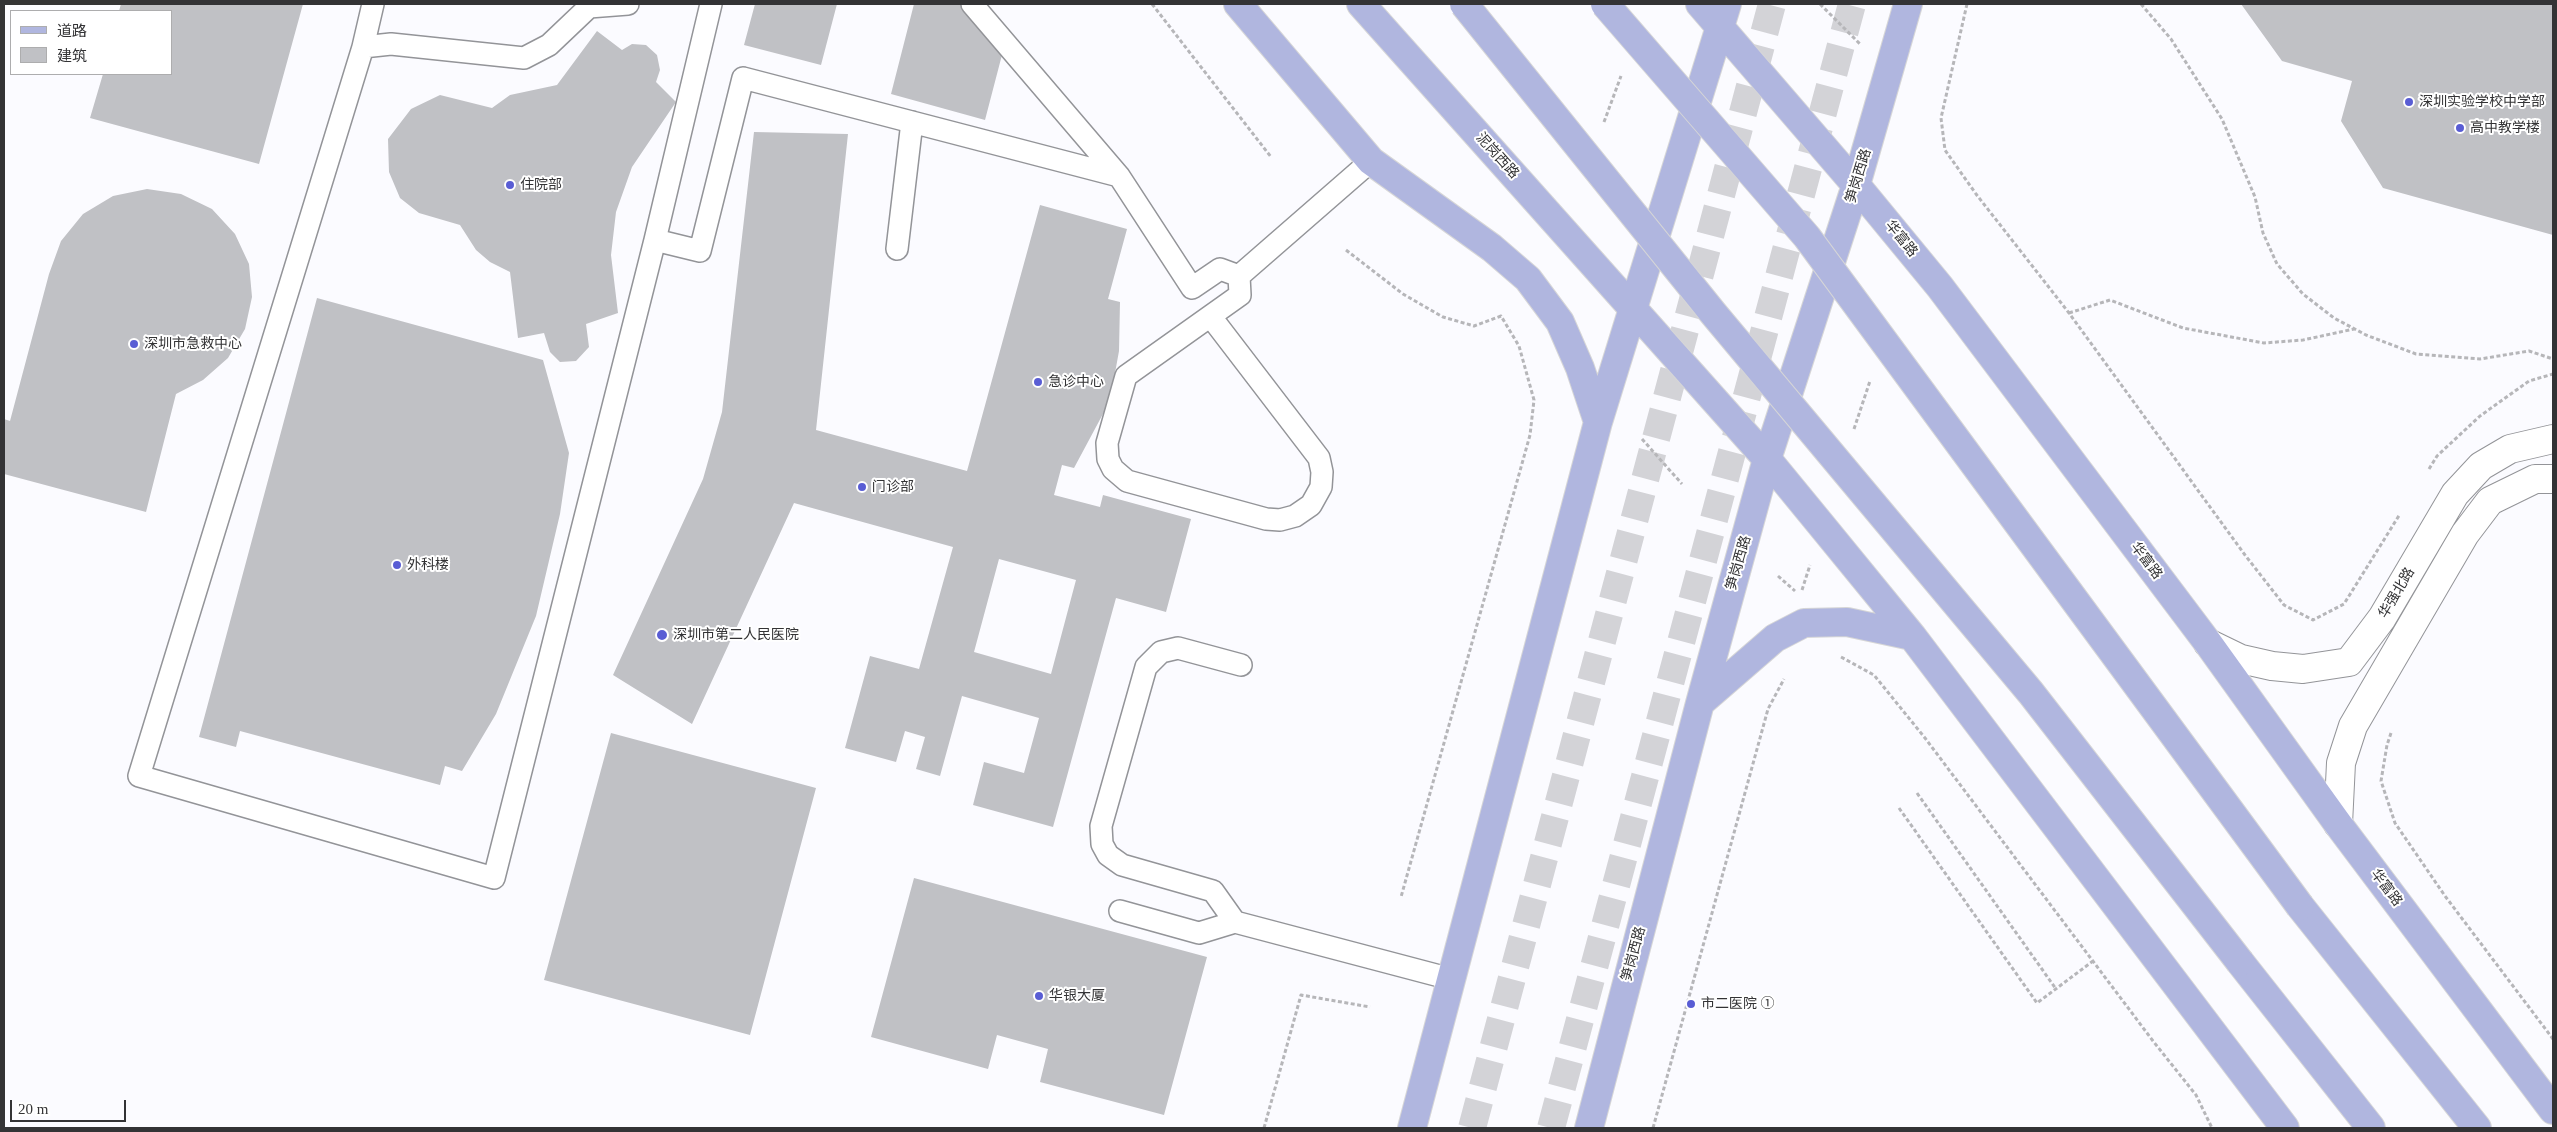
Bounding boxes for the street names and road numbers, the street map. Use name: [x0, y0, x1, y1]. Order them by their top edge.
street label: 泥岗西路: [1472, 130, 1522, 182]
street label: 笋岗西路: [1843, 147, 1875, 205]
street label: 华富路: [1881, 217, 1921, 261]
street label: 笋岗西路: [1723, 534, 1755, 592]
street label: 华富路: [2127, 539, 2165, 583]
street label: 华强北路: [2375, 565, 2419, 621]
street label: 华富路: [2367, 866, 2405, 910]
street label: 笋岗西路: [1619, 925, 1649, 983]

